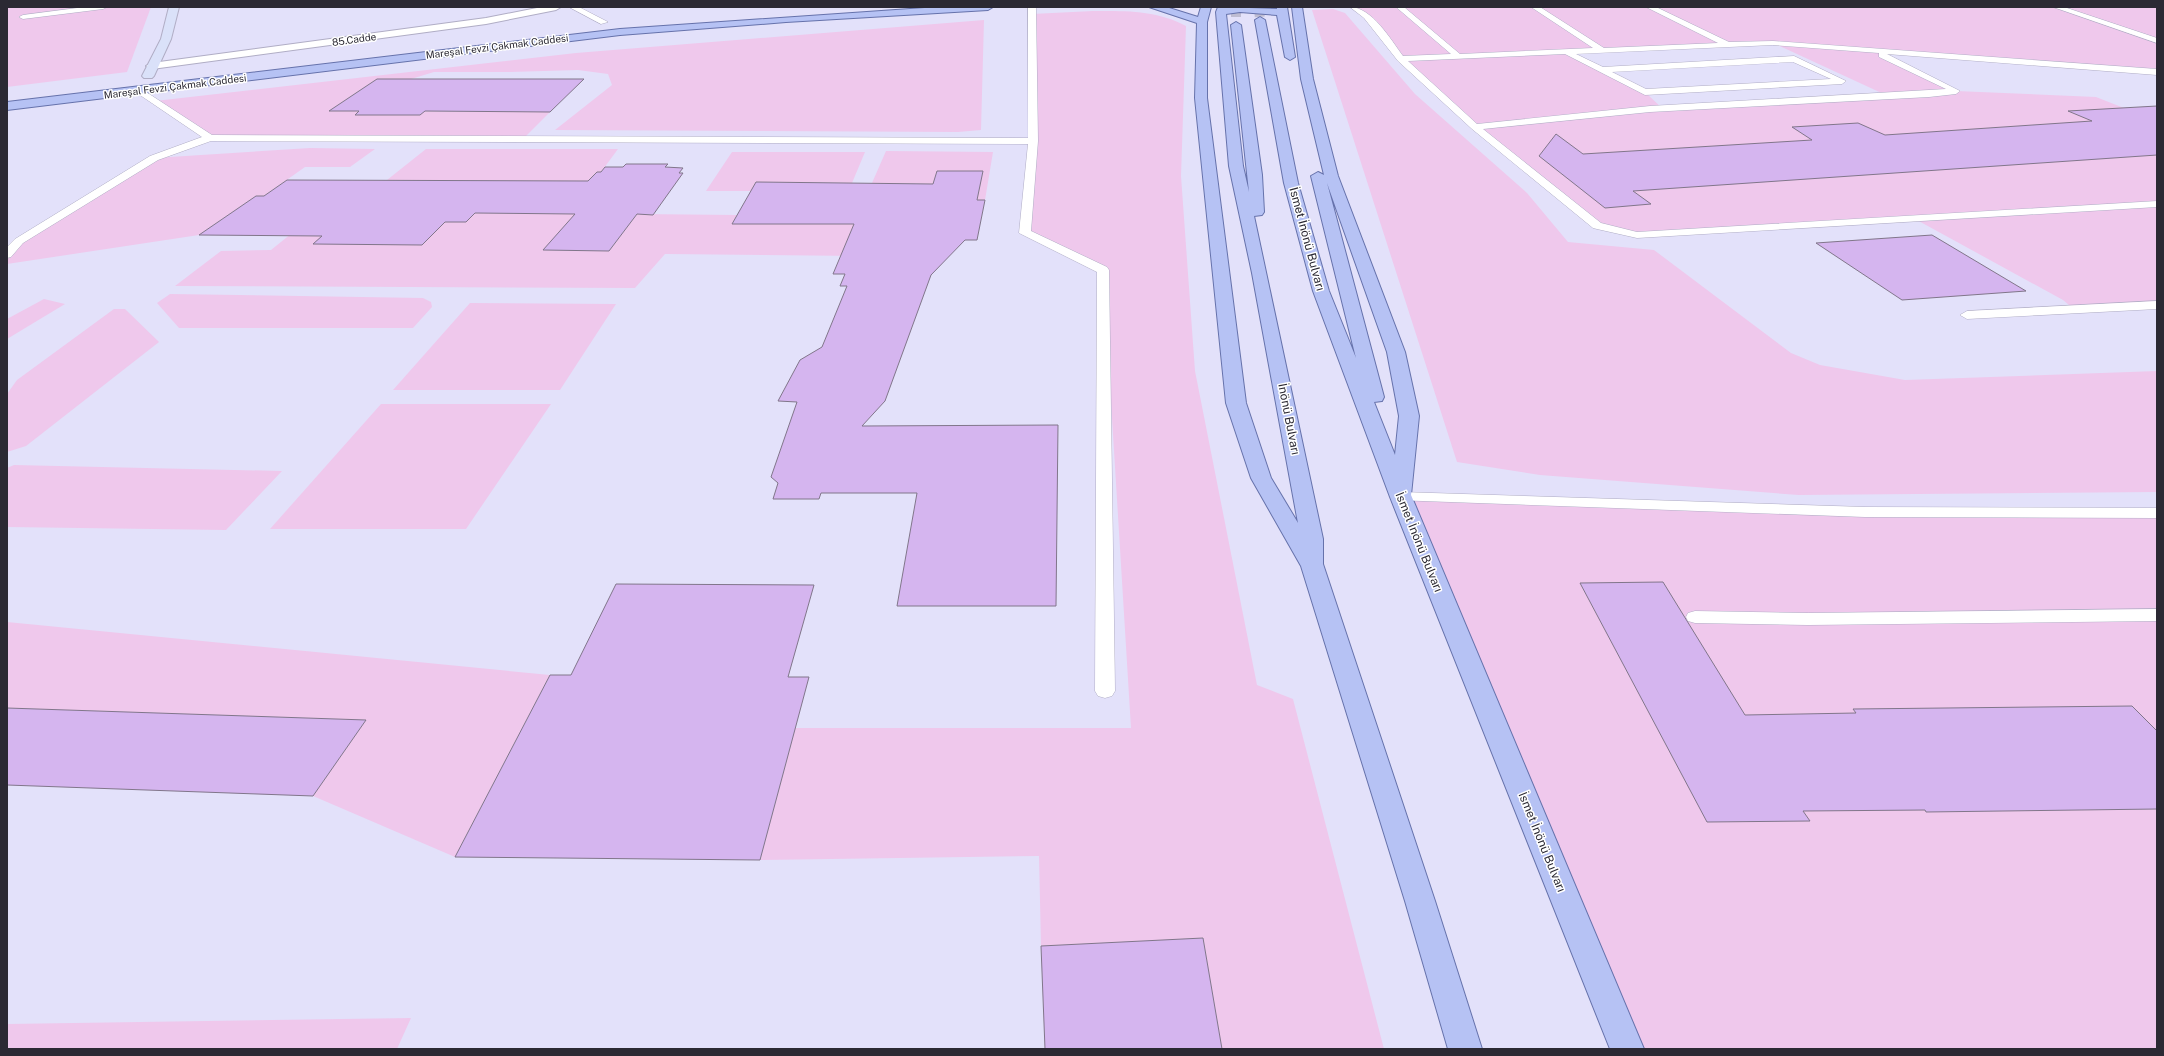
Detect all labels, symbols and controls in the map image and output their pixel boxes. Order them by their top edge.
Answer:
street label: 85.Cadde [331,30,377,48]
street label: Mareşal Fevzi Çakmak Caddesi [425,31,569,61]
street label: Mareşal Fevzi Çakmak Caddesi [103,71,247,101]
street label: İsmet İnönü Bulvarı [1286,186,1328,292]
street label: İnönü Bulvarı [1275,382,1303,456]
street label: İsmet İnönü Bulvarı [1393,490,1445,594]
street label: İsmet İnönü Bulvarı [1516,790,1568,894]

